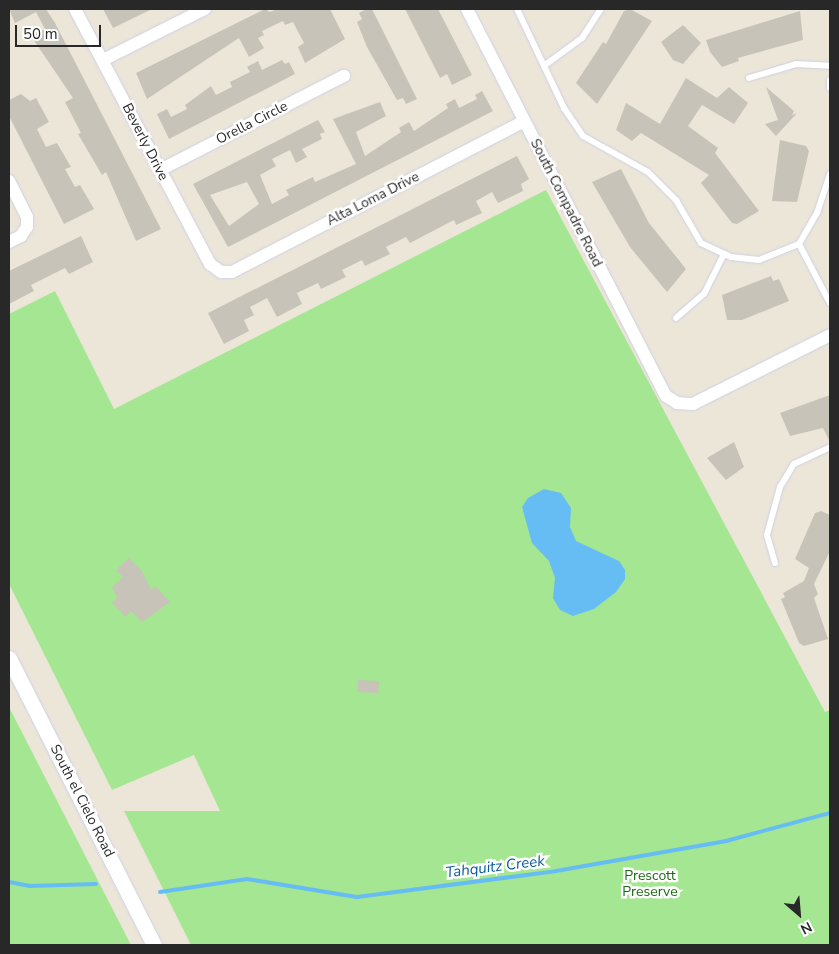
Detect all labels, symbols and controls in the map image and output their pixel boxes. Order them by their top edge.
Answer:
scale bar [18,15,104,47]
text: 50 m [23,24,58,44]
street label: Orella Circle [213,98,291,148]
street label: Beverly Drive [118,101,172,183]
street label: South Compadre Road [526,136,606,270]
street label: Alta Loma Drive [324,168,422,230]
street label: South el Cielo Road [46,742,118,860]
water label: Tahquitz Creek [444,852,546,882]
park label: Prescott Preserve [622,868,678,900]
north arrow [774,889,824,939]
text: N [797,917,815,939]

